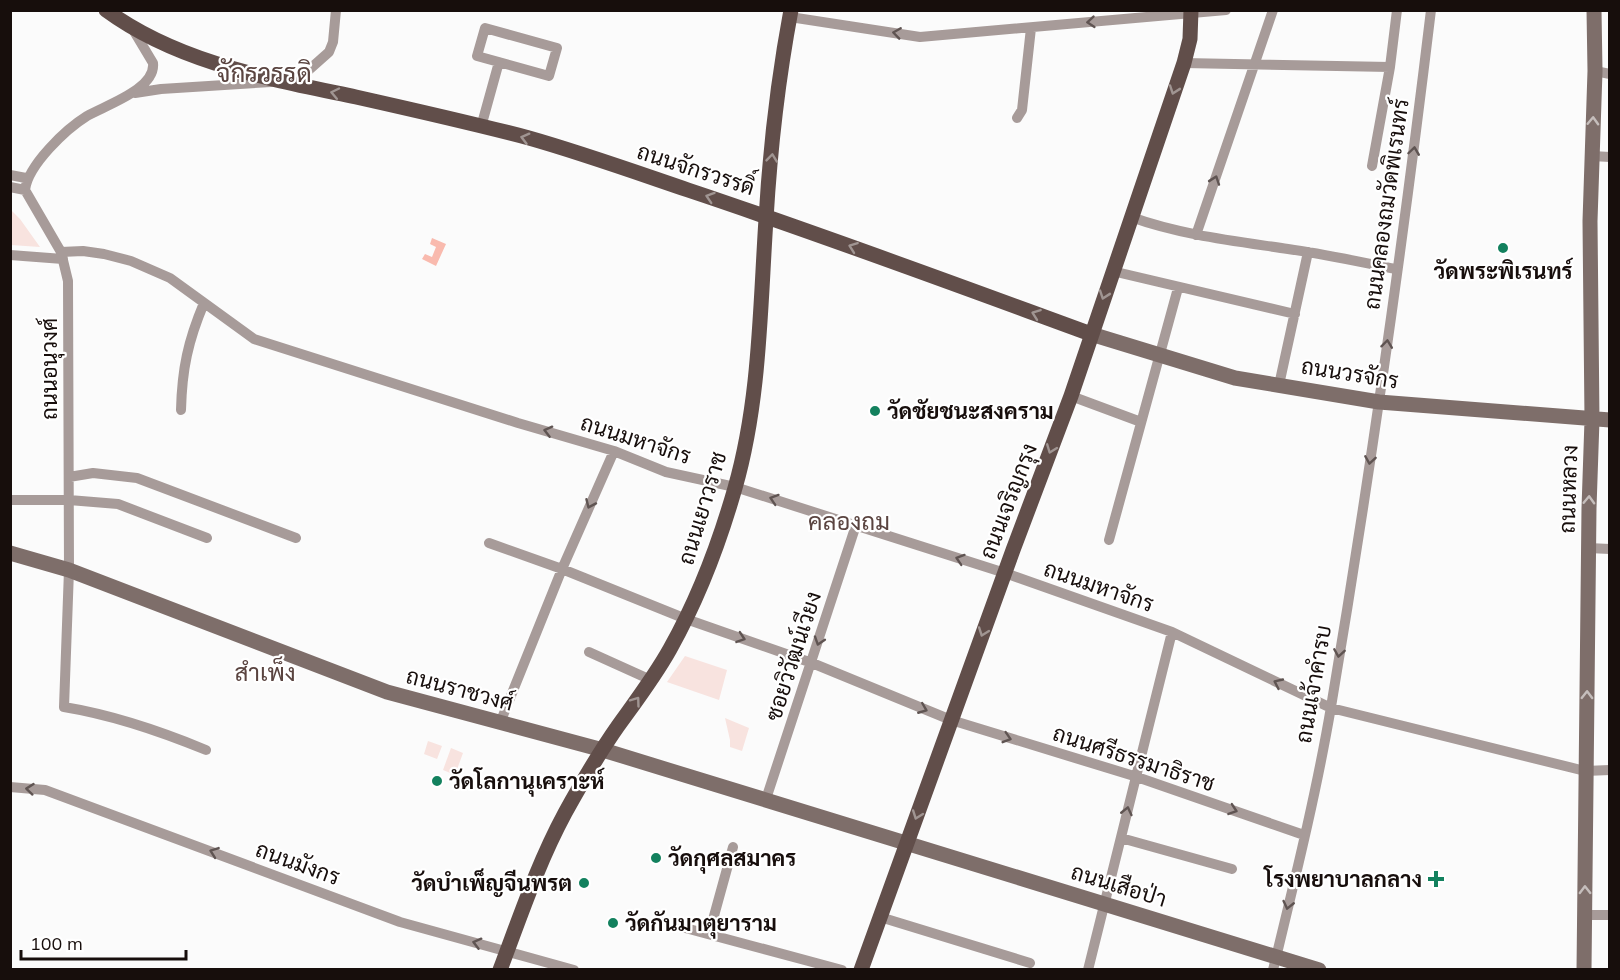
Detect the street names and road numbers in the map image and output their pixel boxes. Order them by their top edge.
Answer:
street label: ถนนคลองถมวัดพิเรนทร์ [1357,97,1415,311]
street label: ถนนจักรวรรดิ์ [634,132,760,201]
street label: ถนนอนุวงศ์ [35,318,65,420]
street label: ถนนวรจักร [1299,351,1401,395]
street label: ถนนมหาจักร [577,408,695,470]
street label: ถนนเจริญกรุง [973,439,1045,564]
street label: ถนนหลวง [1552,444,1584,534]
street label: ถนนเยาวราช [672,448,732,568]
street label: ถนนมหาจักร [1040,554,1158,618]
street label: ซอยวิวัฒน์เวียง [759,588,827,724]
street label: ถนนเจ้าคำรบ [1289,623,1337,745]
street label: ถนนราชวงศ์ [403,661,517,717]
street label: ถนนศรีธรรมาธิราช [1049,719,1219,797]
street label: ถนนมังกร [252,835,344,891]
street label: ถนนเสือป่า [1068,857,1170,913]

